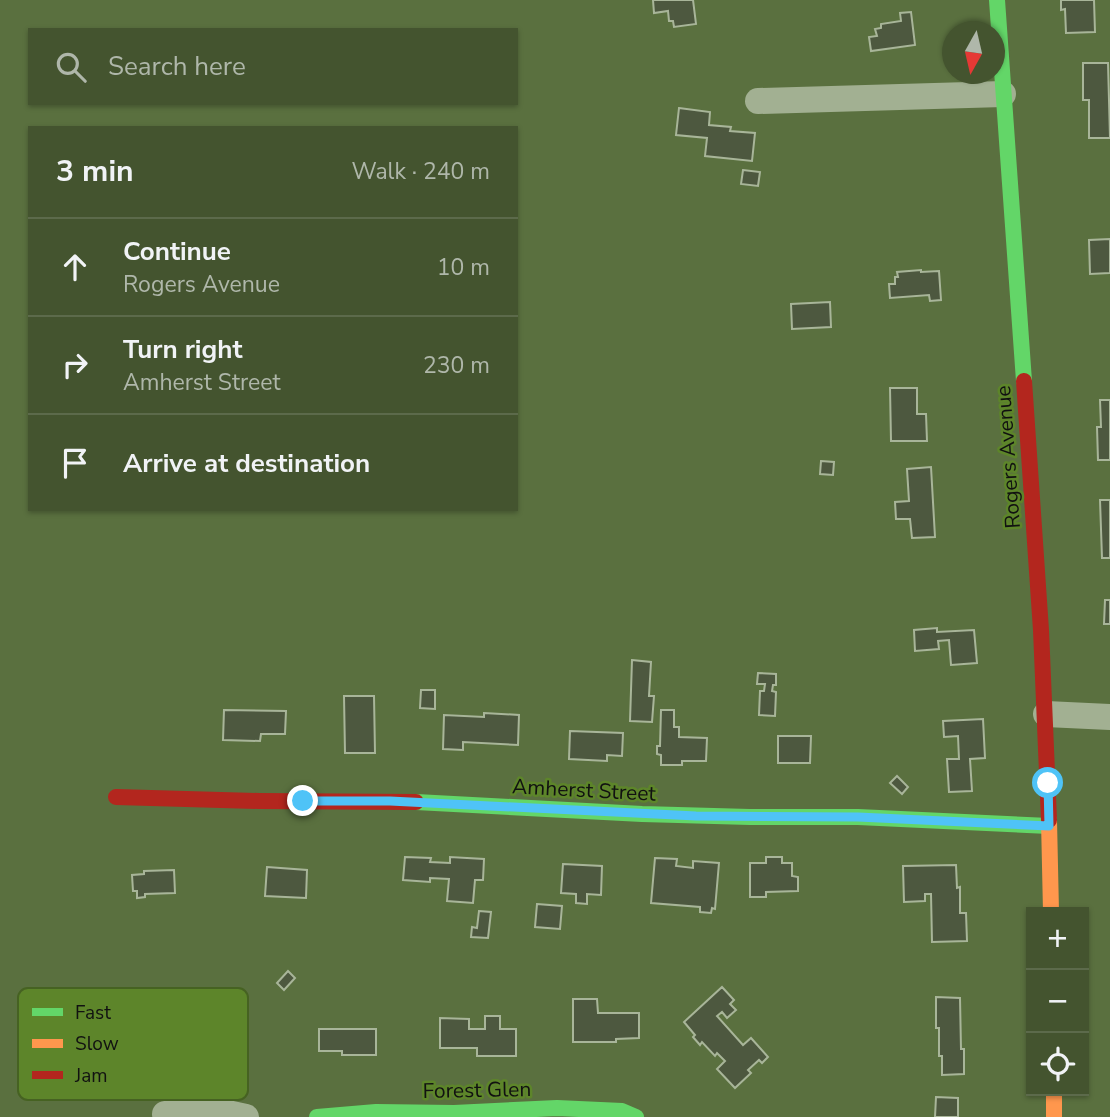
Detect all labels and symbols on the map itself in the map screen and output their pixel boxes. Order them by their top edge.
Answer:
north arrow [942,21,1005,84]
street label: Rogers Avenue [989,385,1027,529]
route start [1032,767,1063,798]
street label: Amherst Street [511,772,657,808]
route end [287,785,318,816]
legend [18,988,248,1100]
text: Fast [75,1000,111,1026]
text: Slow [75,1031,119,1057]
text: Jam [74,1063,108,1089]
street label: Forest Glen [422,1075,532,1105]

